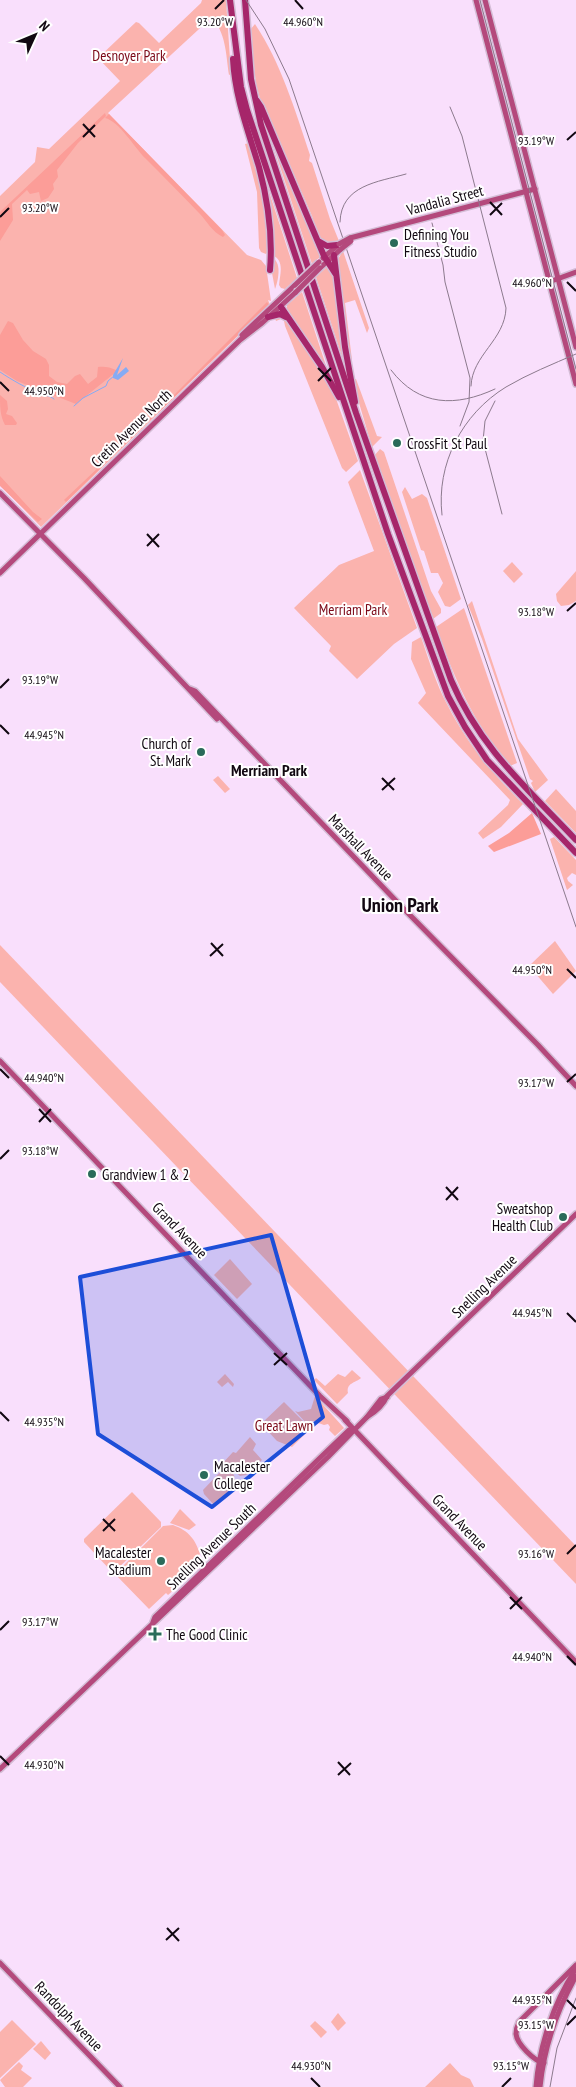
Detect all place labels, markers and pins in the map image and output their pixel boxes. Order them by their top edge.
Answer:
place label: Defining You Fitness Studio [404,225,477,261]
marker: Defining You Fitness Studio [388,237,400,249]
place label: CrossFit St Paul [407,434,488,453]
marker: CrossFit St Paul [391,437,403,449]
place label: Church of St. Mark [142,734,192,770]
marker: Church of St. Mark [195,746,207,758]
place label: Grandview 1 & 2 [102,1165,189,1184]
marker: Grandview 1 & 2 [86,1168,98,1180]
place label: Sweatshop Health Club [492,1199,553,1235]
marker: Sweatshop Health Club [557,1211,569,1223]
place label: Macalester College [214,1457,271,1493]
marker: Macalester College [198,1469,210,1481]
place label: Macalester Stadium [95,1543,152,1579]
marker: Macalester Stadium [155,1555,167,1567]
place label: The Good Clinic [166,1625,248,1644]
marker: The Good Clinic [148,1627,162,1641]

